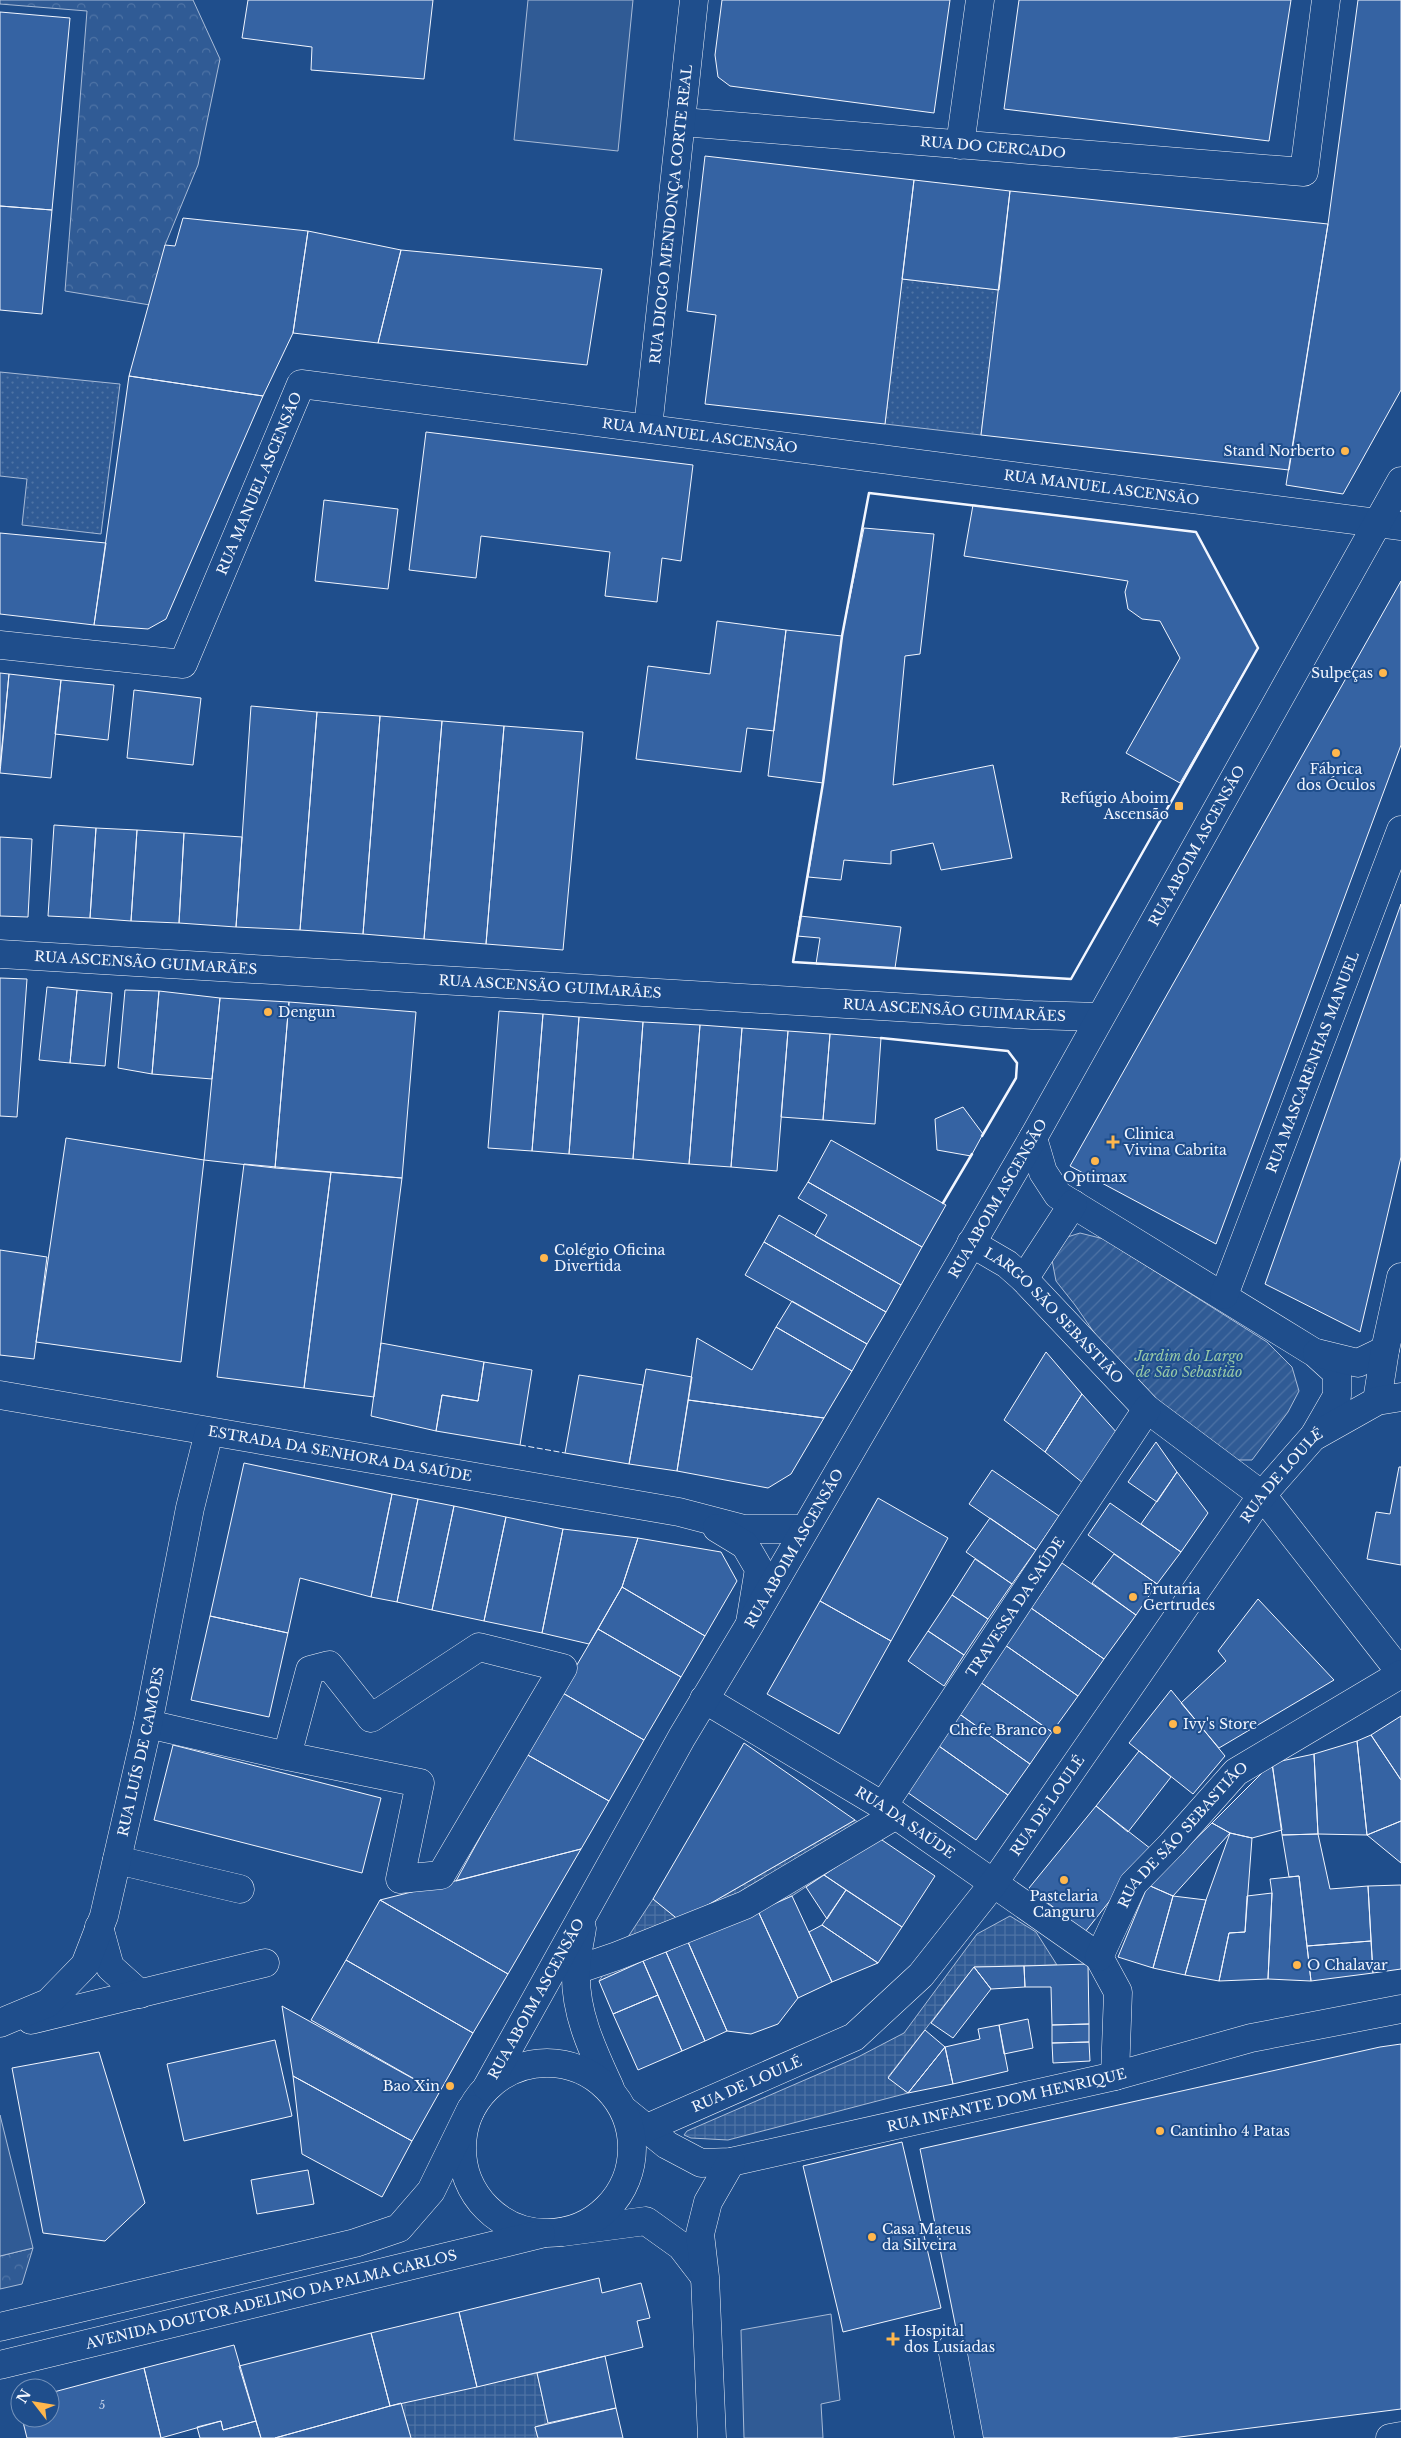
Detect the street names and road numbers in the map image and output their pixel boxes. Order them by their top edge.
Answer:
street label: RUA DIOGO MENDONÇA CORTE REAL [646,64,696,365]
street label: RUA DO CERCADO [919,132,1067,162]
street label: RUA MANUEL ASCENSÃO [213,389,306,578]
street label: RUA MANUEL ASCENSÃO [601,414,799,457]
street label: RUA MANUEL ASCENSÃO [1003,466,1200,509]
street label: RUA ABOIM ASCENSÃO [1145,762,1249,929]
street label: RUA ASCENSÃO GUIMARÃES [34,947,258,978]
street label: RUA MASCARENHAS MANUEL [1262,949,1363,1176]
street label: RUA ASCENSÃO GUIMARÃES [438,971,662,1002]
street label: RUA ASCENSÃO GUIMARÃES [842,995,1066,1025]
street label: RUA ABOIM ASCENSÃO [944,1115,1051,1281]
street label: LARGO SÃO SEBASTIÃO [981,1244,1127,1387]
street label: ESTRADA DA SENHORA DA SAÚDE [207,1422,473,1485]
street label: RUA DE LOULÉ [1237,1424,1326,1526]
street label: RUA ABOIM ASCENSÃO [741,1466,847,1631]
street label: TRAVESSA DA SAÚDE [962,1533,1069,1681]
street label: RUA LUÍS DE CAMÕES [114,1665,168,1838]
street label: RUA DE LOULÉ [1006,1752,1088,1859]
street label: RUA DE SÃO SEBASTIÃO [1114,1758,1251,1911]
street label: RUA DA SAÚDE [852,1783,958,1862]
street label: RUA ABOIM ASCENSÃO [484,1915,588,2082]
street label: RUA DE LOULÉ [689,2052,805,2116]
street label: RUA INFANTE DOM HENRIQUE [885,2064,1128,2136]
street label: AVENIDA DOUTOR ADELINO DA PALMA CARLOS [83,2246,459,2353]

